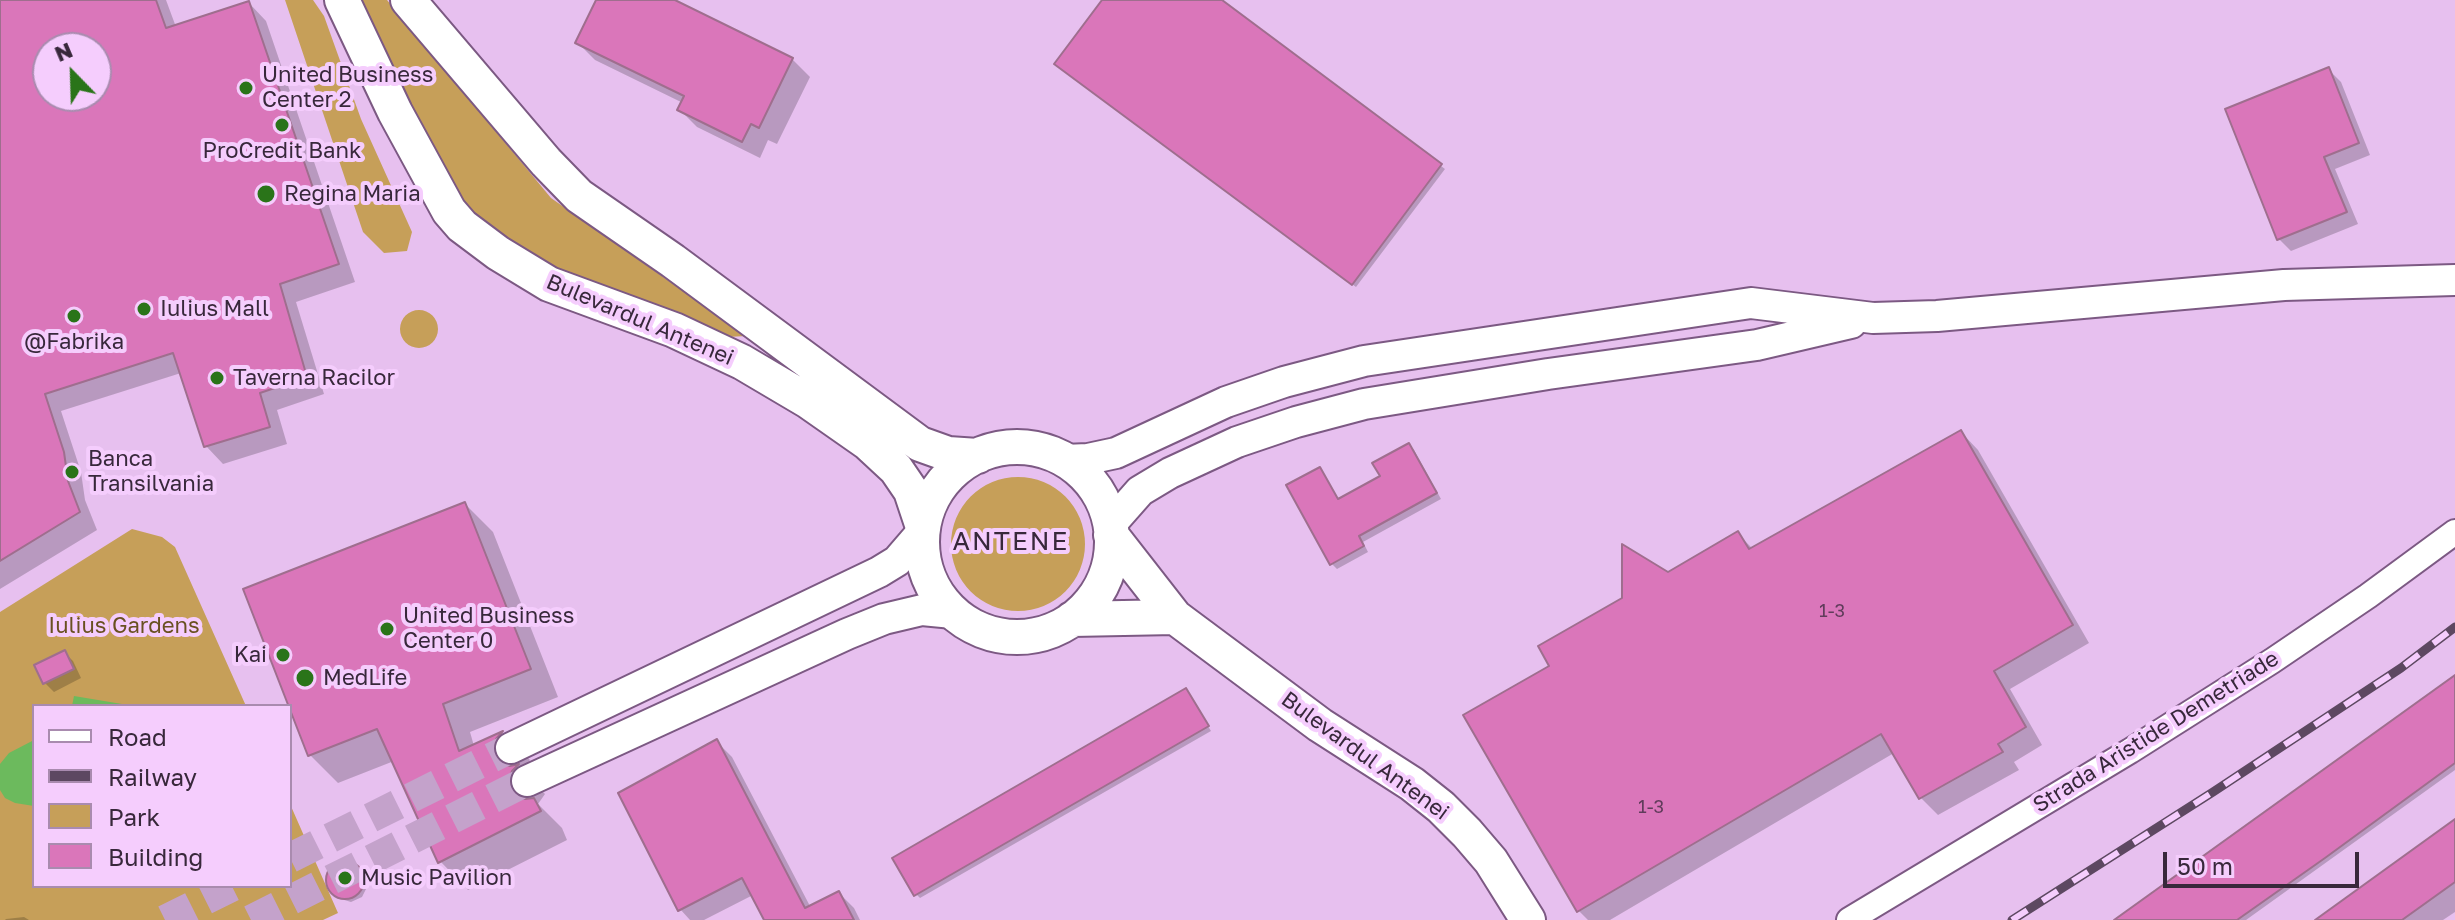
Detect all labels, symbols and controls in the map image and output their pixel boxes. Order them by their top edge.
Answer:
north arrow [32,32,112,112]
text: N [50,36,76,67]
place label: United Business Center 2 [262,62,433,114]
marker: United Business Center 2 [237,79,255,97]
marker: ProCredit Bank [273,116,291,134]
place label: ProCredit Bank [203,138,361,164]
place label: Regina Maria [284,181,421,207]
marker: Regina Maria [255,183,277,205]
street label: Bulevardul Antenei [542,269,738,371]
place label: Iulius Mall [160,296,269,322]
marker: Iulius Mall [135,300,153,318]
marker: @Fabrika [65,307,83,325]
place label: @Fabrika [24,329,124,355]
place label: Taverna Racilor [233,365,395,391]
marker: Taverna Racilor [208,369,226,387]
place label: Banca Transilvania [88,446,214,498]
marker: Banca Transilvania [63,463,81,481]
district label: ANTENE [953,526,1069,558]
house number: 1-3 [1819,600,1845,622]
place label: United Business Center 0 [403,603,574,654]
park label: Iulius Gardens [48,613,200,639]
marker: United Business Center 0 [378,620,396,638]
place label: Kai [234,642,267,668]
street label: Strada Aristide Demetriade [2028,645,2284,819]
marker: Kai [274,646,292,664]
place label: MedLife [323,665,407,691]
marker: MedLife [294,667,316,689]
street label: Bulevardul Antenei [1276,686,1454,826]
legend [32,704,292,888]
text: Road [108,722,167,751]
text: Railway [108,762,197,791]
house number: 1-3 [1638,796,1664,818]
text: Park [108,802,160,831]
scale bar [2167,836,2363,886]
text: Building [108,842,203,871]
text: 50 m [2177,851,2233,880]
place label: Music Pavilion [361,865,512,891]
marker: Music Pavilion [336,869,354,887]

